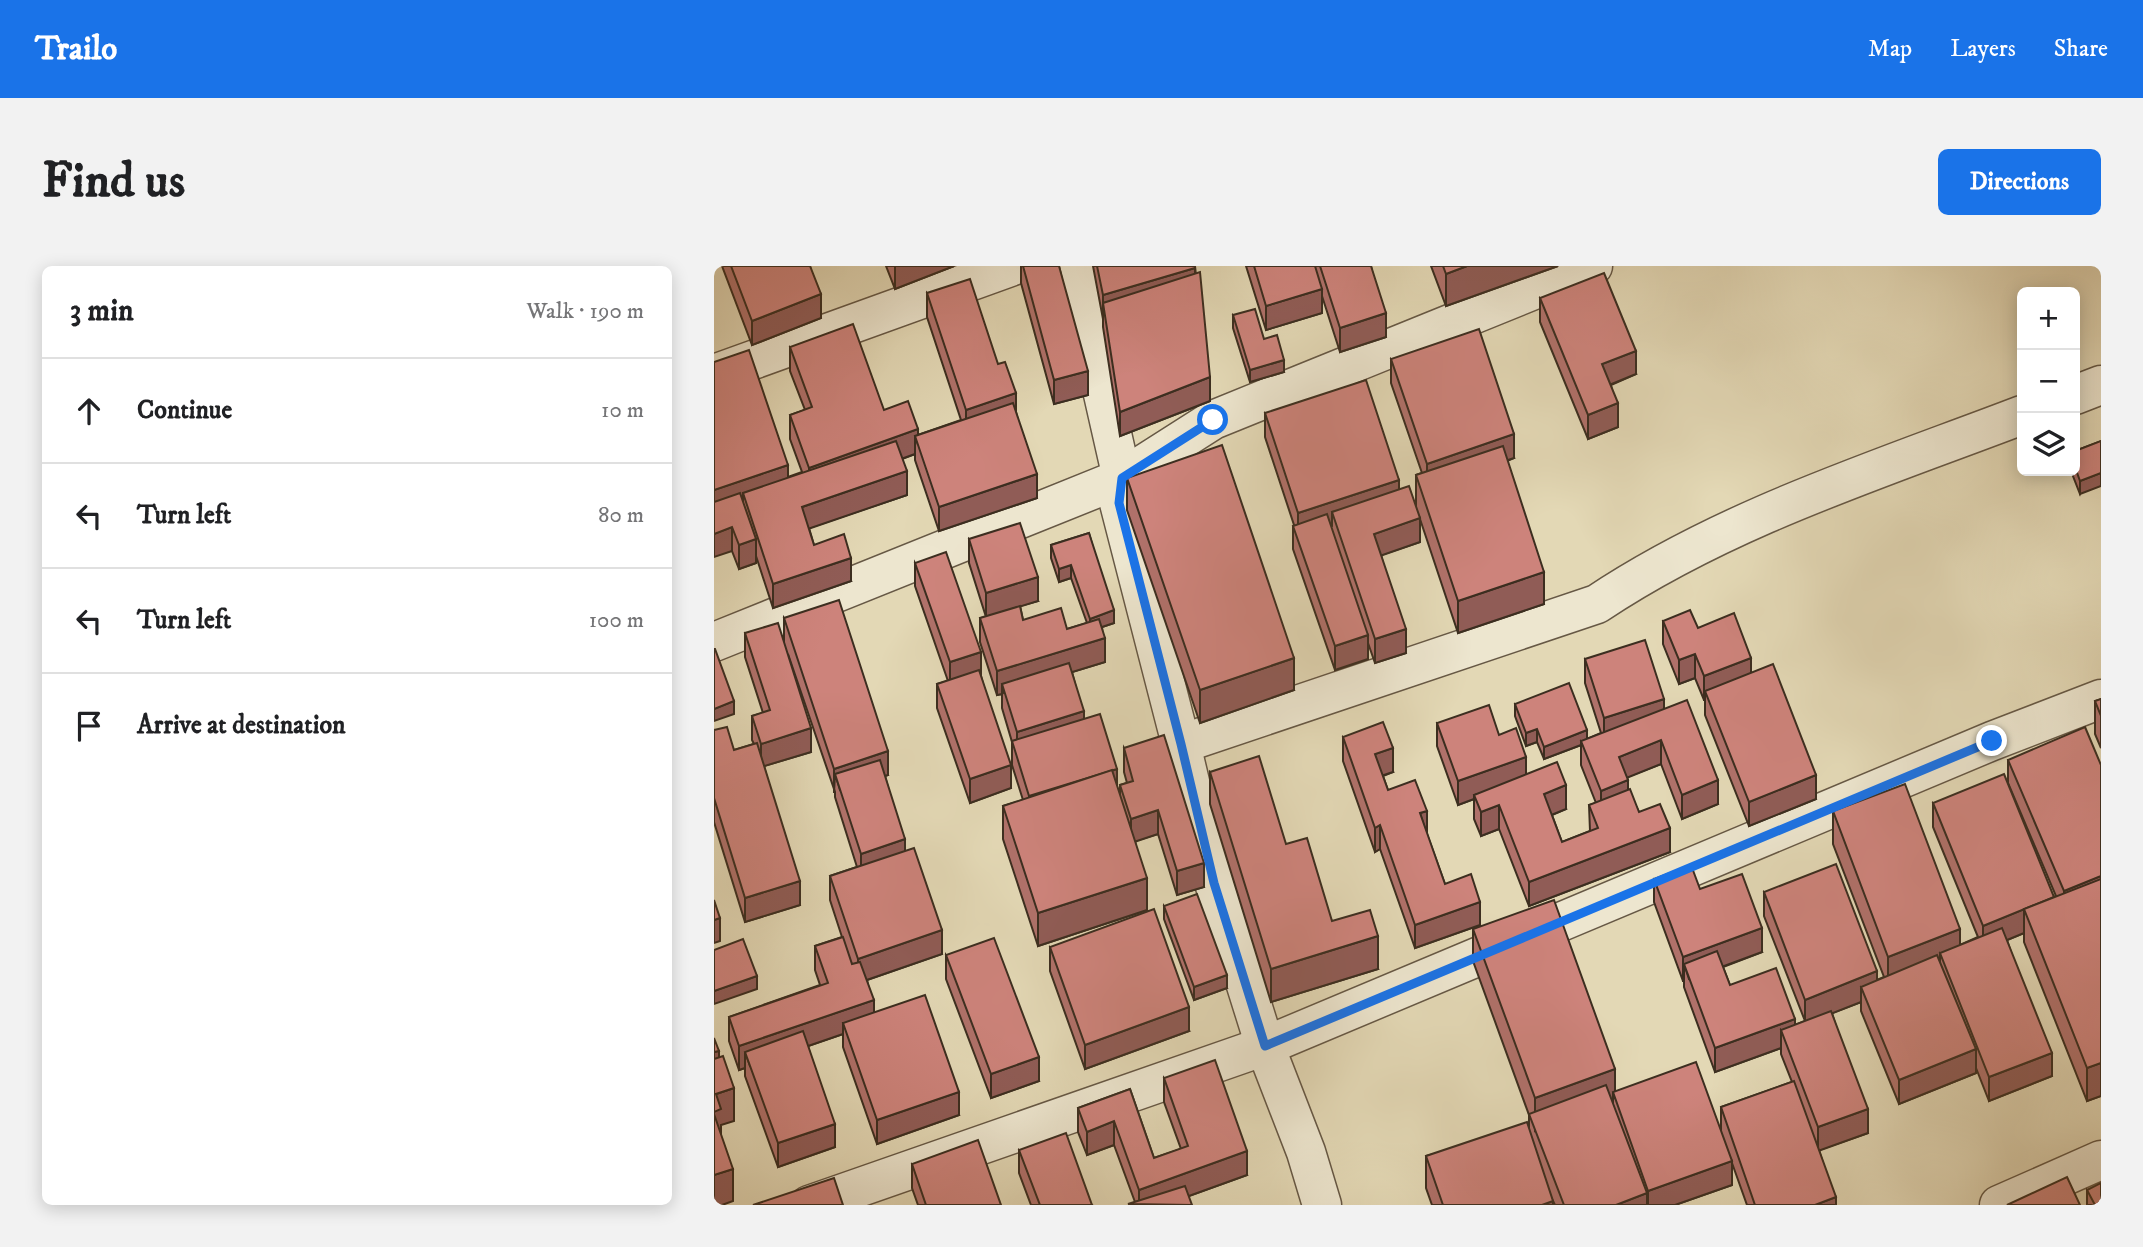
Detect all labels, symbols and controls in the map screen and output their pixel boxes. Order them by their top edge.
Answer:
text: Trailo [35,29,117,70]
text: Map [1868,34,1912,64]
text: Layers [1950,34,2016,64]
text: Share [2054,34,2108,64]
button: Directions [1938,149,2101,215]
text: Find us [42,151,185,213]
map controls [2017,287,2080,476]
button: + [2017,287,2080,350]
text: 3 min [70,293,134,330]
text: Walk · 190 m [526,297,644,326]
button: − [2017,350,2080,413]
icon: ahead [70,392,108,430]
text: Continue [137,394,232,427]
text: 10 m [601,396,644,425]
route start [1197,404,1228,435]
button: layers [2017,413,2080,476]
icon: left [70,497,108,535]
text: Turn left [137,499,231,532]
text: 80 m [598,501,644,530]
icon: left [70,602,108,640]
text: Turn left [137,604,231,637]
text: 100 m [589,606,644,635]
icon: arrive [70,707,108,745]
text: Arrive at destination [137,709,346,742]
route end [1976,725,2007,756]

